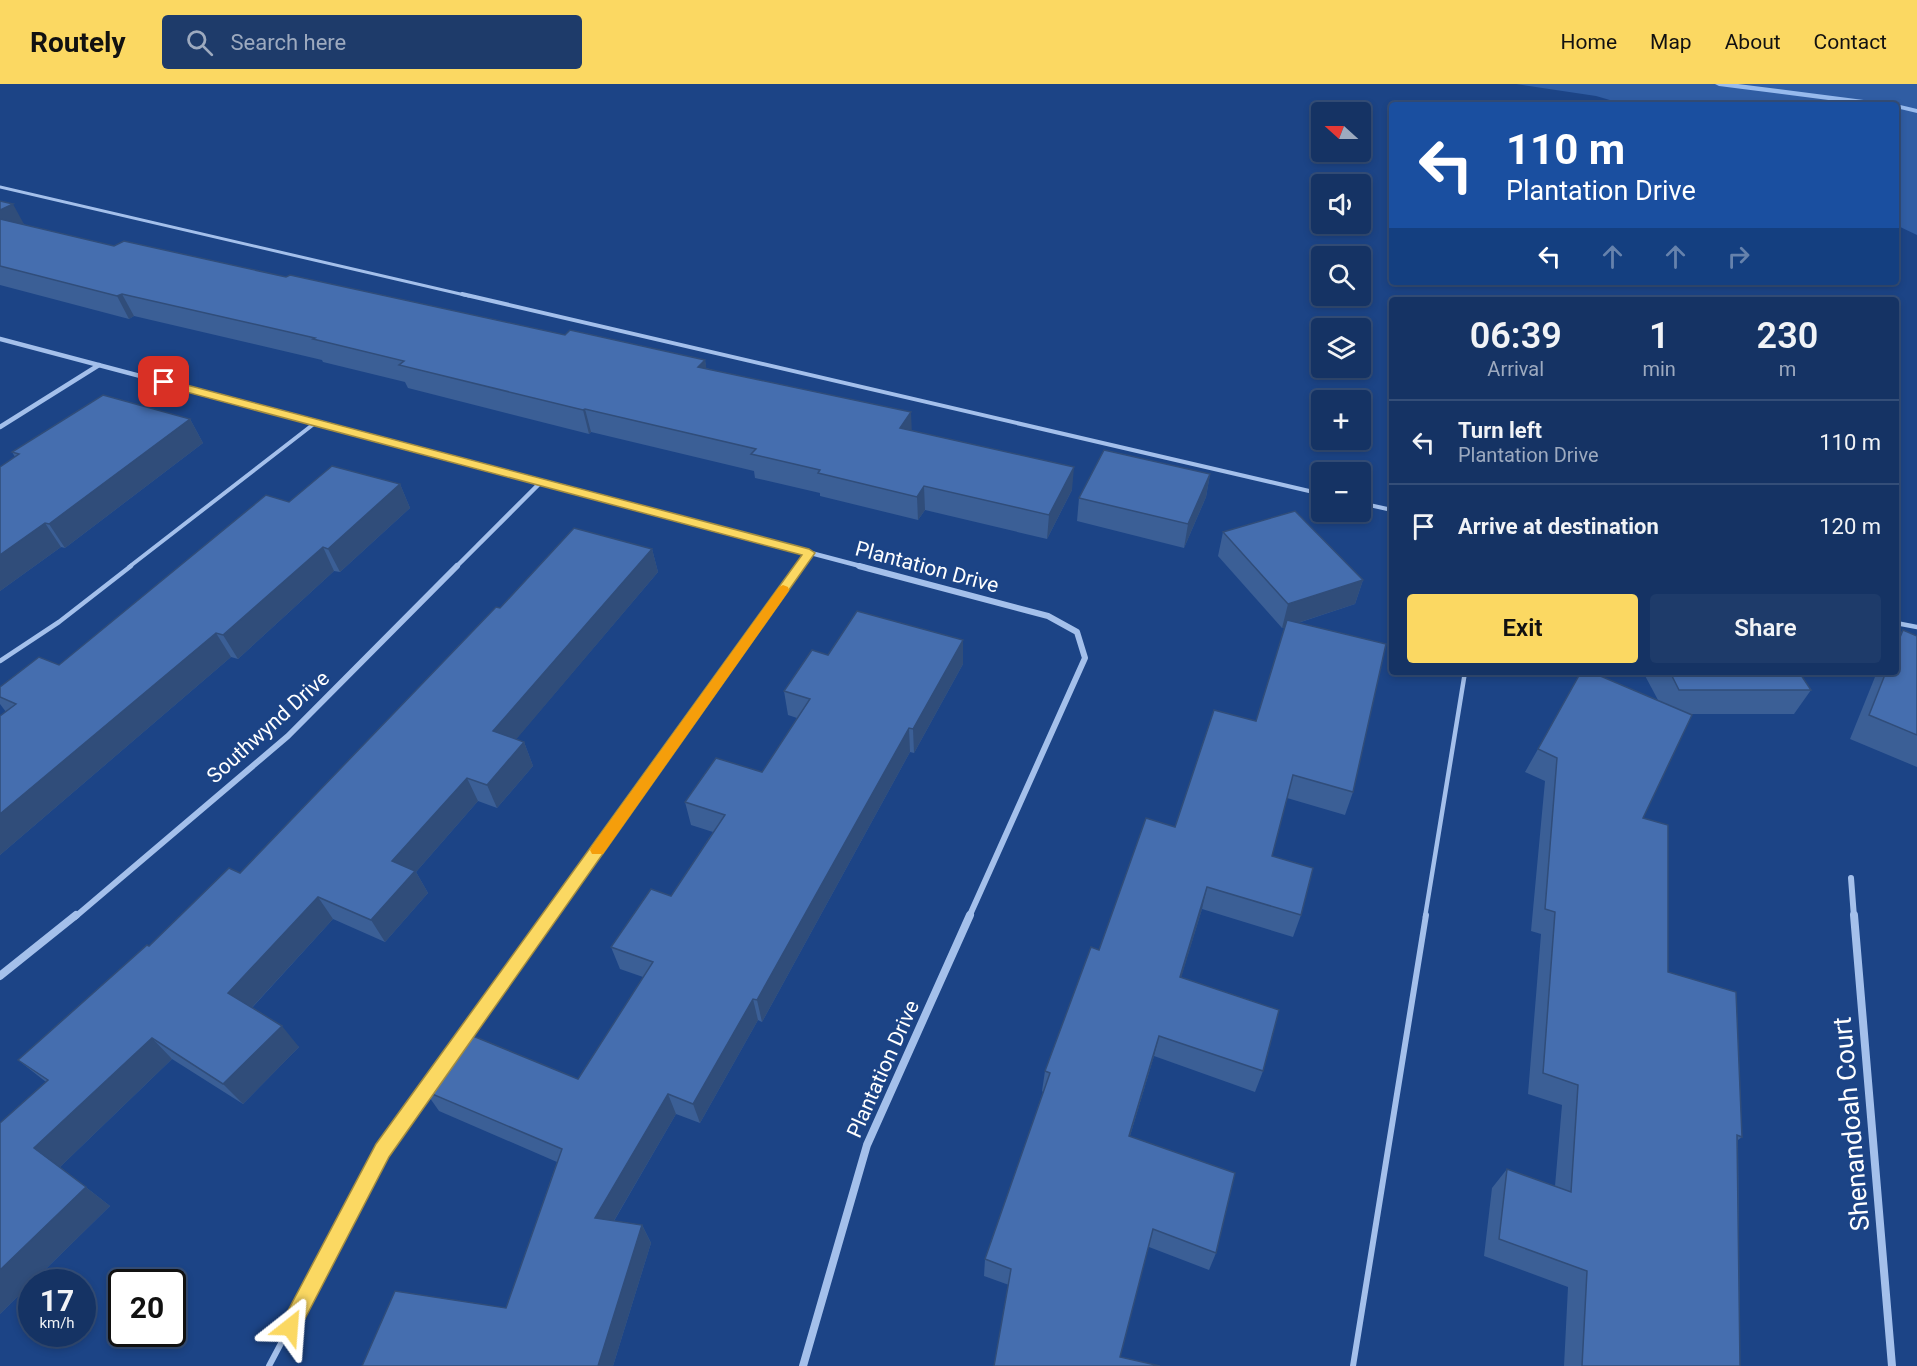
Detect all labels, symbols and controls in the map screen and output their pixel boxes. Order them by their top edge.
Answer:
search box [162,15,582,69]
text: Routely [30,26,126,59]
icon: search [183,26,216,59]
text: Search here [231,30,346,55]
text: Home [1561,30,1617,54]
text: Map [1650,30,1692,54]
text: About [1725,30,1781,54]
text: Contact [1814,30,1887,54]
north arrow [1311,102,1371,162]
map controls [1311,102,1371,522]
text: 110 m [1506,125,1625,174]
icon: left [1407,126,1485,204]
button: sound [1311,174,1371,234]
text: Plantation Drive [1506,175,1696,207]
icon: left [1533,240,1566,273]
icon: ahead [1596,240,1629,273]
icon: ahead [1659,240,1692,273]
icon: right [1722,240,1755,273]
button: search [1311,246,1371,306]
text: 06:39 [1470,315,1562,357]
text: 1 [1649,315,1669,357]
text: 230 [1757,315,1818,357]
button: layers [1311,318,1371,378]
pin [138,356,189,407]
text: Arrival [1487,357,1544,381]
text: min [1642,357,1676,381]
text: m [1779,357,1796,381]
icon: arrive [147,365,180,398]
button: + [1311,390,1371,450]
text: Turn left [1458,418,1542,443]
icon: left [1407,426,1440,459]
text: 110 m [1819,430,1881,455]
text: Plantation Drive [1458,443,1599,467]
button: − [1311,462,1371,522]
icon: arrive [1407,510,1440,543]
text: Arrive at destination [1458,514,1659,539]
text: 120 m [1819,514,1881,539]
street label: Plantation Drive [853,536,1001,598]
button: Exit [1407,594,1638,663]
button: Share [1650,594,1881,663]
street label: Southwynd Drive [202,666,334,788]
street label: Plantation Drive [842,997,924,1141]
street label: Shenandoah Court [1827,1016,1875,1232]
speed limit sign: 20 [108,1269,186,1347]
text: 17 [40,1283,74,1318]
position arrow [258,1295,322,1359]
text: km/h [39,1314,75,1332]

